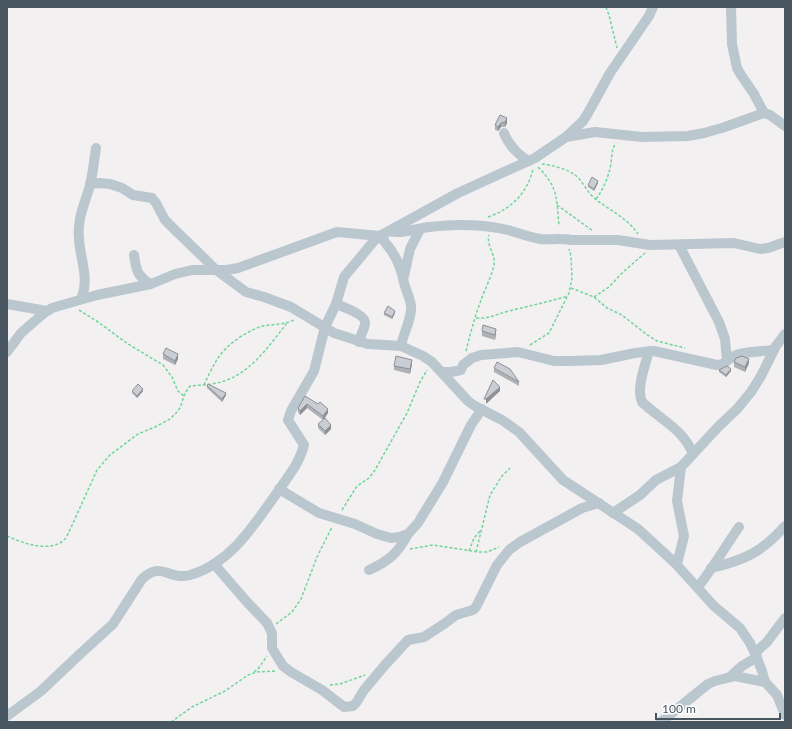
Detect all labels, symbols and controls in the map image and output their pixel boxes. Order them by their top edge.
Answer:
scale bar [656,695,780,721]
text: 100 m [662,701,696,716]

